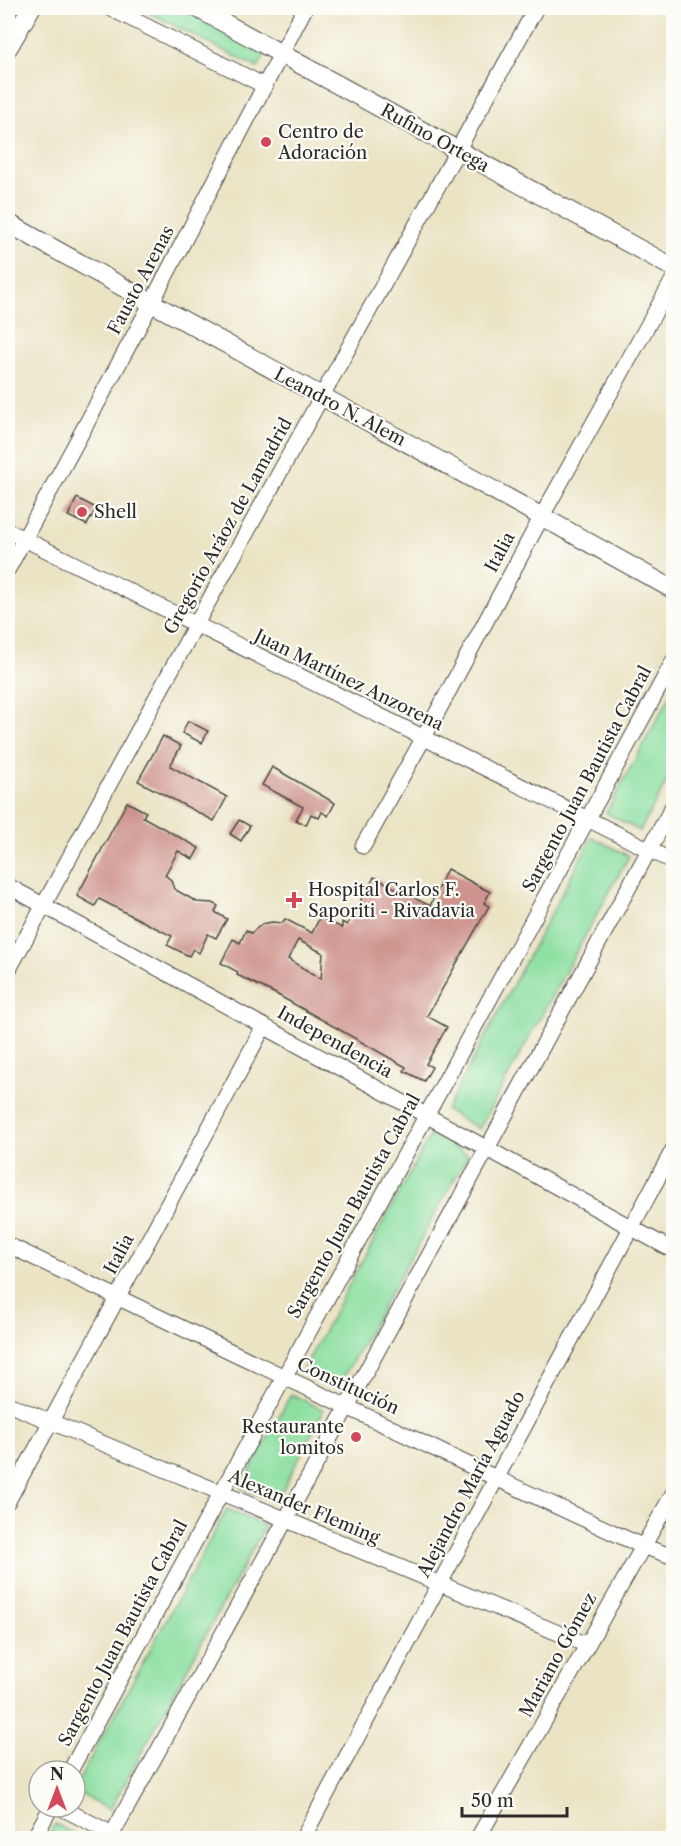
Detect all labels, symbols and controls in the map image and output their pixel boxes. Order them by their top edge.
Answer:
street label: Rufino Ortega [377,99,494,177]
place label: Centro de Adoración [277,121,367,164]
marker: Centro de Adoración [259,135,273,149]
street label: Fausto Arenas [103,222,179,338]
street label: Leandro N. Alem [271,363,410,451]
street label: Gregorio Aráoz de Lamadrid [159,414,297,638]
place label: Shell [94,501,137,523]
marker: Shell [75,505,89,519]
street label: Italia [480,528,520,576]
street label: Juan Martínez Anzorena [248,623,448,736]
street label: Sargento Juan Bautista Cabral [518,662,656,896]
place label: Hospital Carlos F. Saporiti - Rivadavia [308,879,475,922]
marker: Hospital Carlos F. Saporiti - Rivadavia [285,891,303,909]
street label: Independencia [274,1001,397,1083]
street label: Sargento Juan Bautista Cabral [283,1090,425,1322]
street label: Italia [99,1230,139,1278]
street label: Constitución [293,1353,403,1419]
street label: Alejandro María Aguado [412,1387,530,1582]
place label: Restaurante lomitos [241,1416,344,1459]
marker: Restaurante lomitos [349,1430,363,1444]
street label: Alexander Fleming [224,1465,384,1549]
street label: Sargento Juan Bautista Cabral [54,1516,192,1750]
street label: Mariano Gómez [515,1589,601,1721]
north arrow [27,1759,87,1819]
text: N [50,1764,64,1784]
scale bar [462,1780,567,1818]
text: 50 m [471,1790,514,1812]

